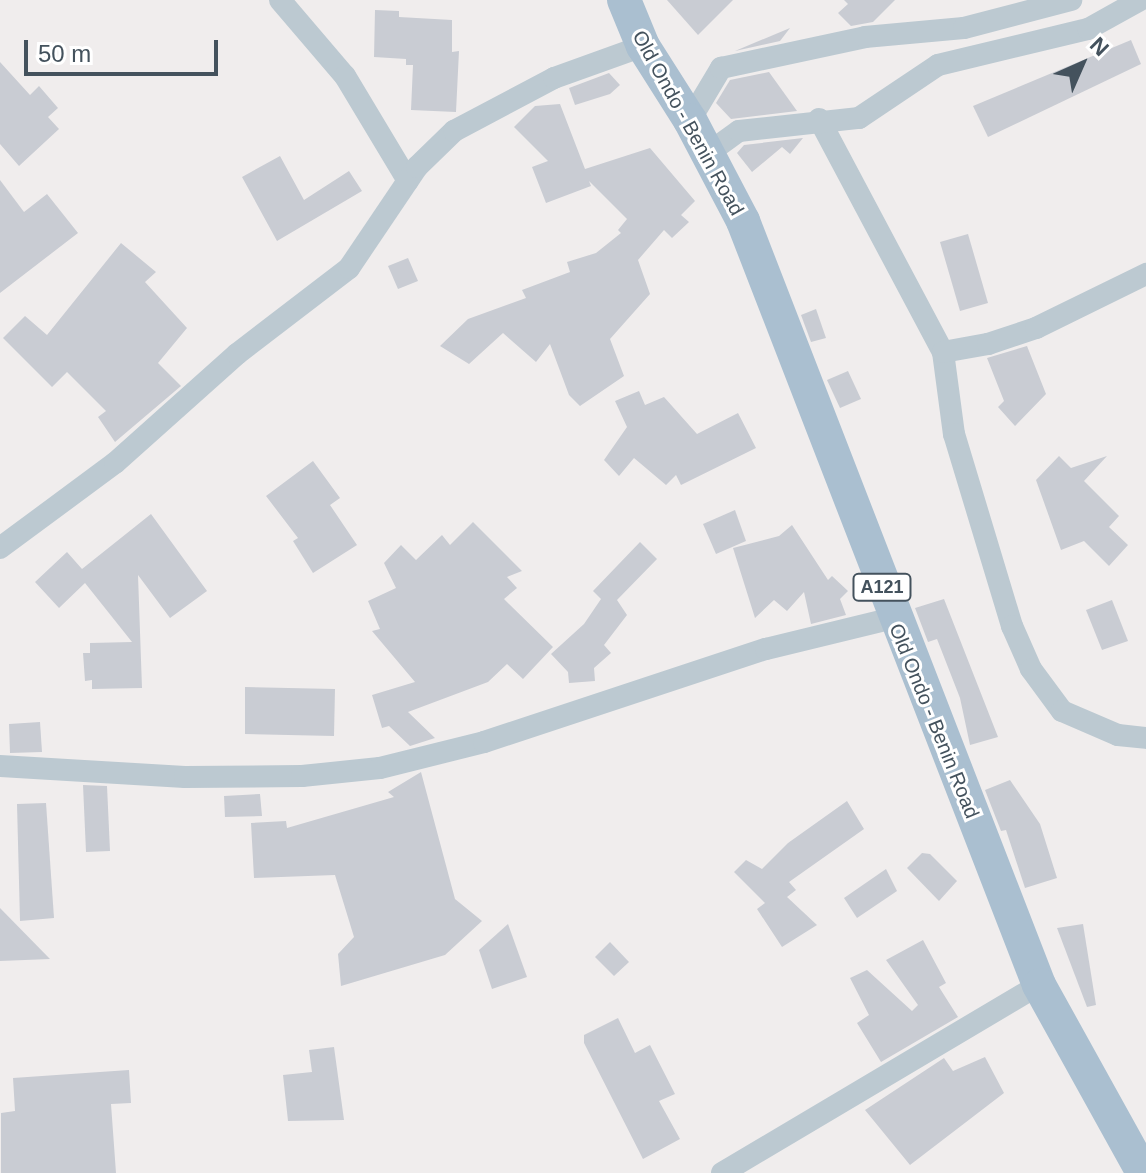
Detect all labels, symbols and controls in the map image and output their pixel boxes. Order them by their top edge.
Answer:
scale bar [28,24,222,74]
north arrow [1042,24,1122,104]
street label: Old Ondo - Benin Road [627,26,749,220]
text: N [1085,32,1114,61]
text: 50 m [38,40,91,67]
road number: A121 [852,573,912,601]
street label: Old Ondo - Benin Road [884,620,984,822]

